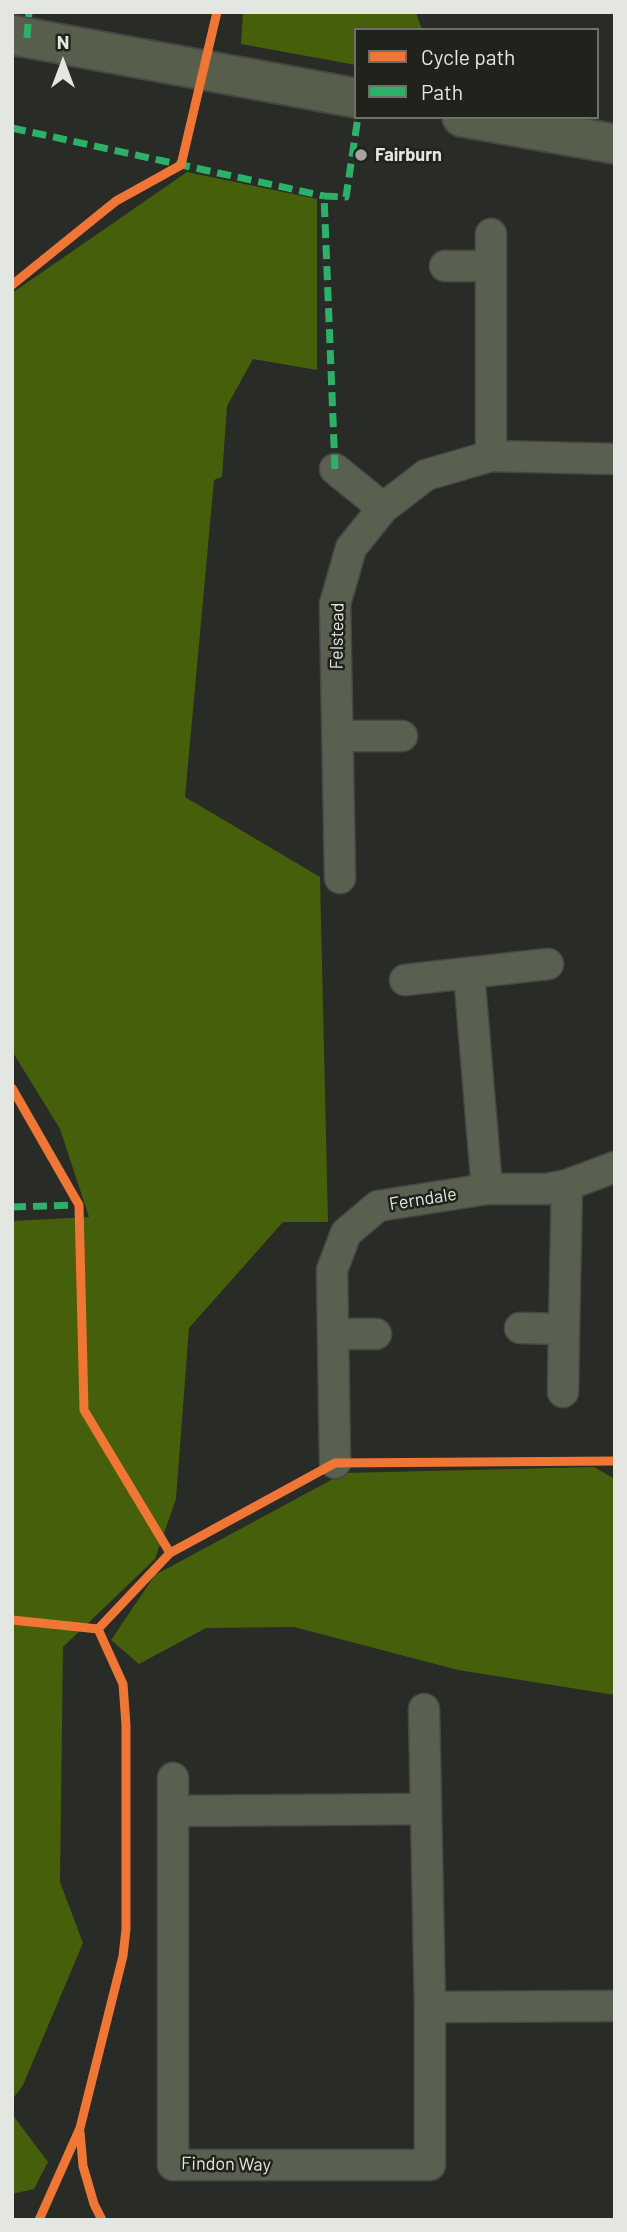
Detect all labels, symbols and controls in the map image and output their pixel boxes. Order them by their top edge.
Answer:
north arrow [28,28,98,98]
legend [354,28,599,119]
text: N [57,30,69,53]
text: Cycle path [421,44,515,69]
text: Path [421,79,463,104]
place label: Fairburn [375,144,442,166]
marker: Fairburn [353,147,369,163]
street label: Felstead [326,602,348,670]
street label: Ferndale [388,1183,458,1215]
street label: Findon Way [181,2152,271,2176]

